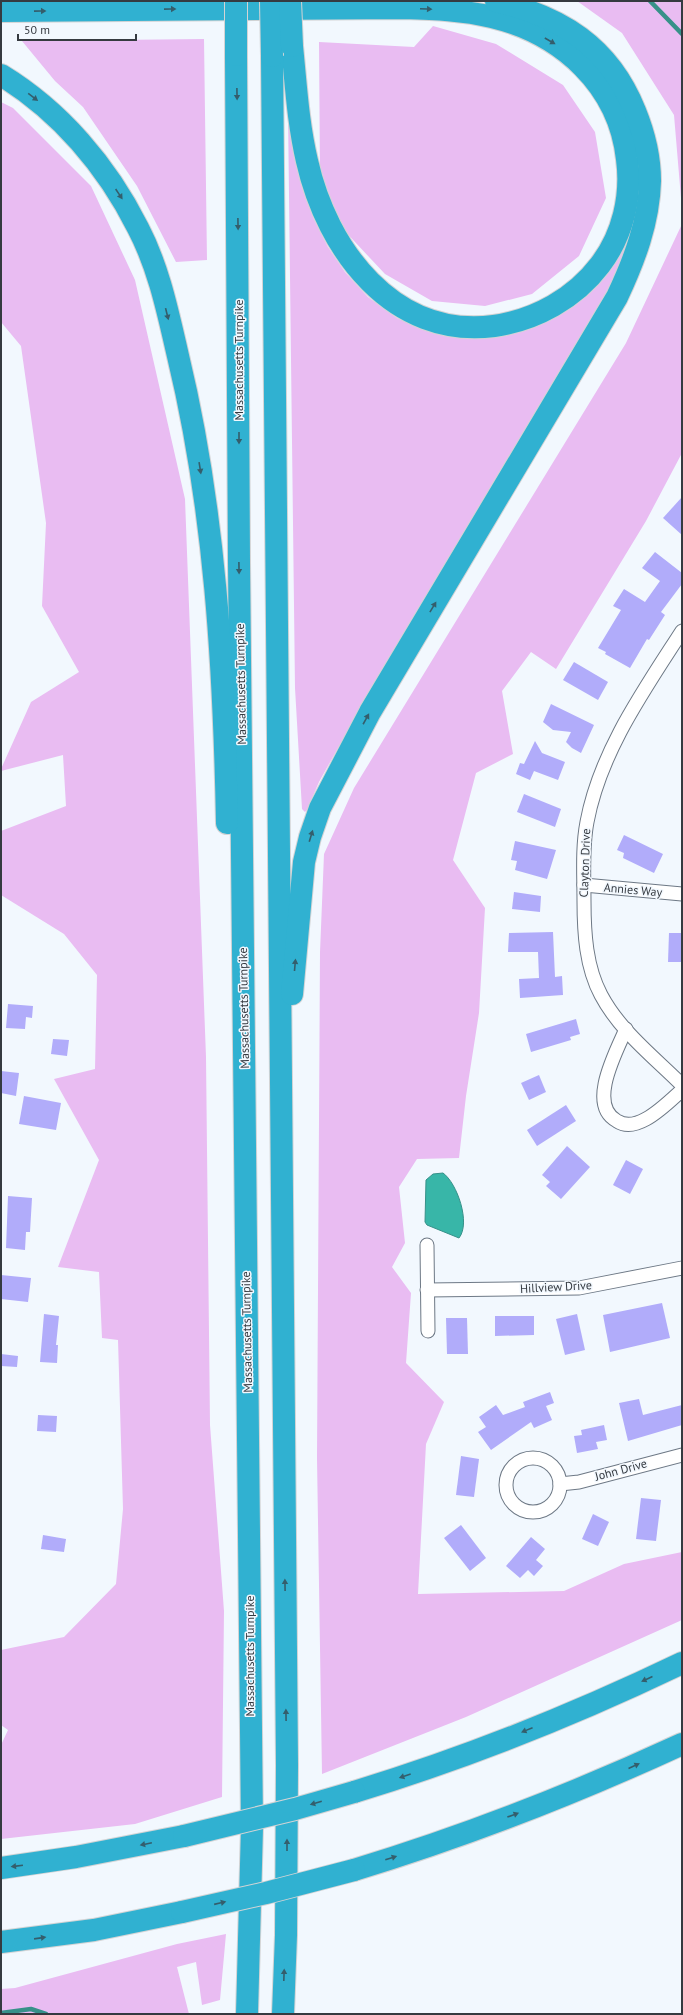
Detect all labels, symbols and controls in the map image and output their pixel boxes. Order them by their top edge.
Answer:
one-way arrow [164,6,177,12]
one-way arrow [420,6,433,12]
one-way arrow [34,8,47,14]
scale bar [18,16,136,42]
text: 50 m [24,22,50,37]
one-way arrow [545,37,555,45]
one-way arrow [234,88,240,101]
one-way arrow [27,93,38,102]
one-way arrow [115,188,123,199]
one-way arrow [235,218,241,231]
street label: Massachusetts Turnpike [231,299,246,421]
one-way arrow [165,307,171,320]
one-way arrow [236,432,242,445]
one-way arrow [198,462,204,474]
one-way arrow [236,562,242,575]
one-way arrow [430,601,437,613]
street label: Massachusetts Turnpike [232,623,249,745]
one-way arrow [363,713,369,724]
street label: Clayton Drive [576,828,593,898]
one-way arrow [308,830,314,842]
street label: Annies Way [603,879,663,900]
street label: Massachusetts Turnpike [235,947,252,1069]
one-way arrow [291,959,298,971]
street label: Massachusetts Turnpike [238,1271,255,1393]
street label: Hillview Drive [520,1277,592,1296]
street label: John Drive [592,1455,648,1484]
one-way arrow [282,1578,288,1591]
street label: Massachusetts Turnpike [242,1595,257,1717]
one-way arrow [640,1677,652,1683]
one-way arrow [283,1709,290,1721]
one-way arrow [520,1728,532,1734]
one-way arrow [628,1763,639,1769]
one-way arrow [399,1774,411,1780]
one-way arrow [310,1800,322,1806]
one-way arrow [508,1811,520,1817]
one-way arrow [284,1838,290,1851]
one-way arrow [140,1842,152,1848]
one-way arrow [385,1855,397,1861]
one-way arrow [11,1862,24,1869]
one-way arrow [214,1900,226,1906]
one-way arrow [34,1935,46,1941]
one-way arrow [281,1969,288,1981]

